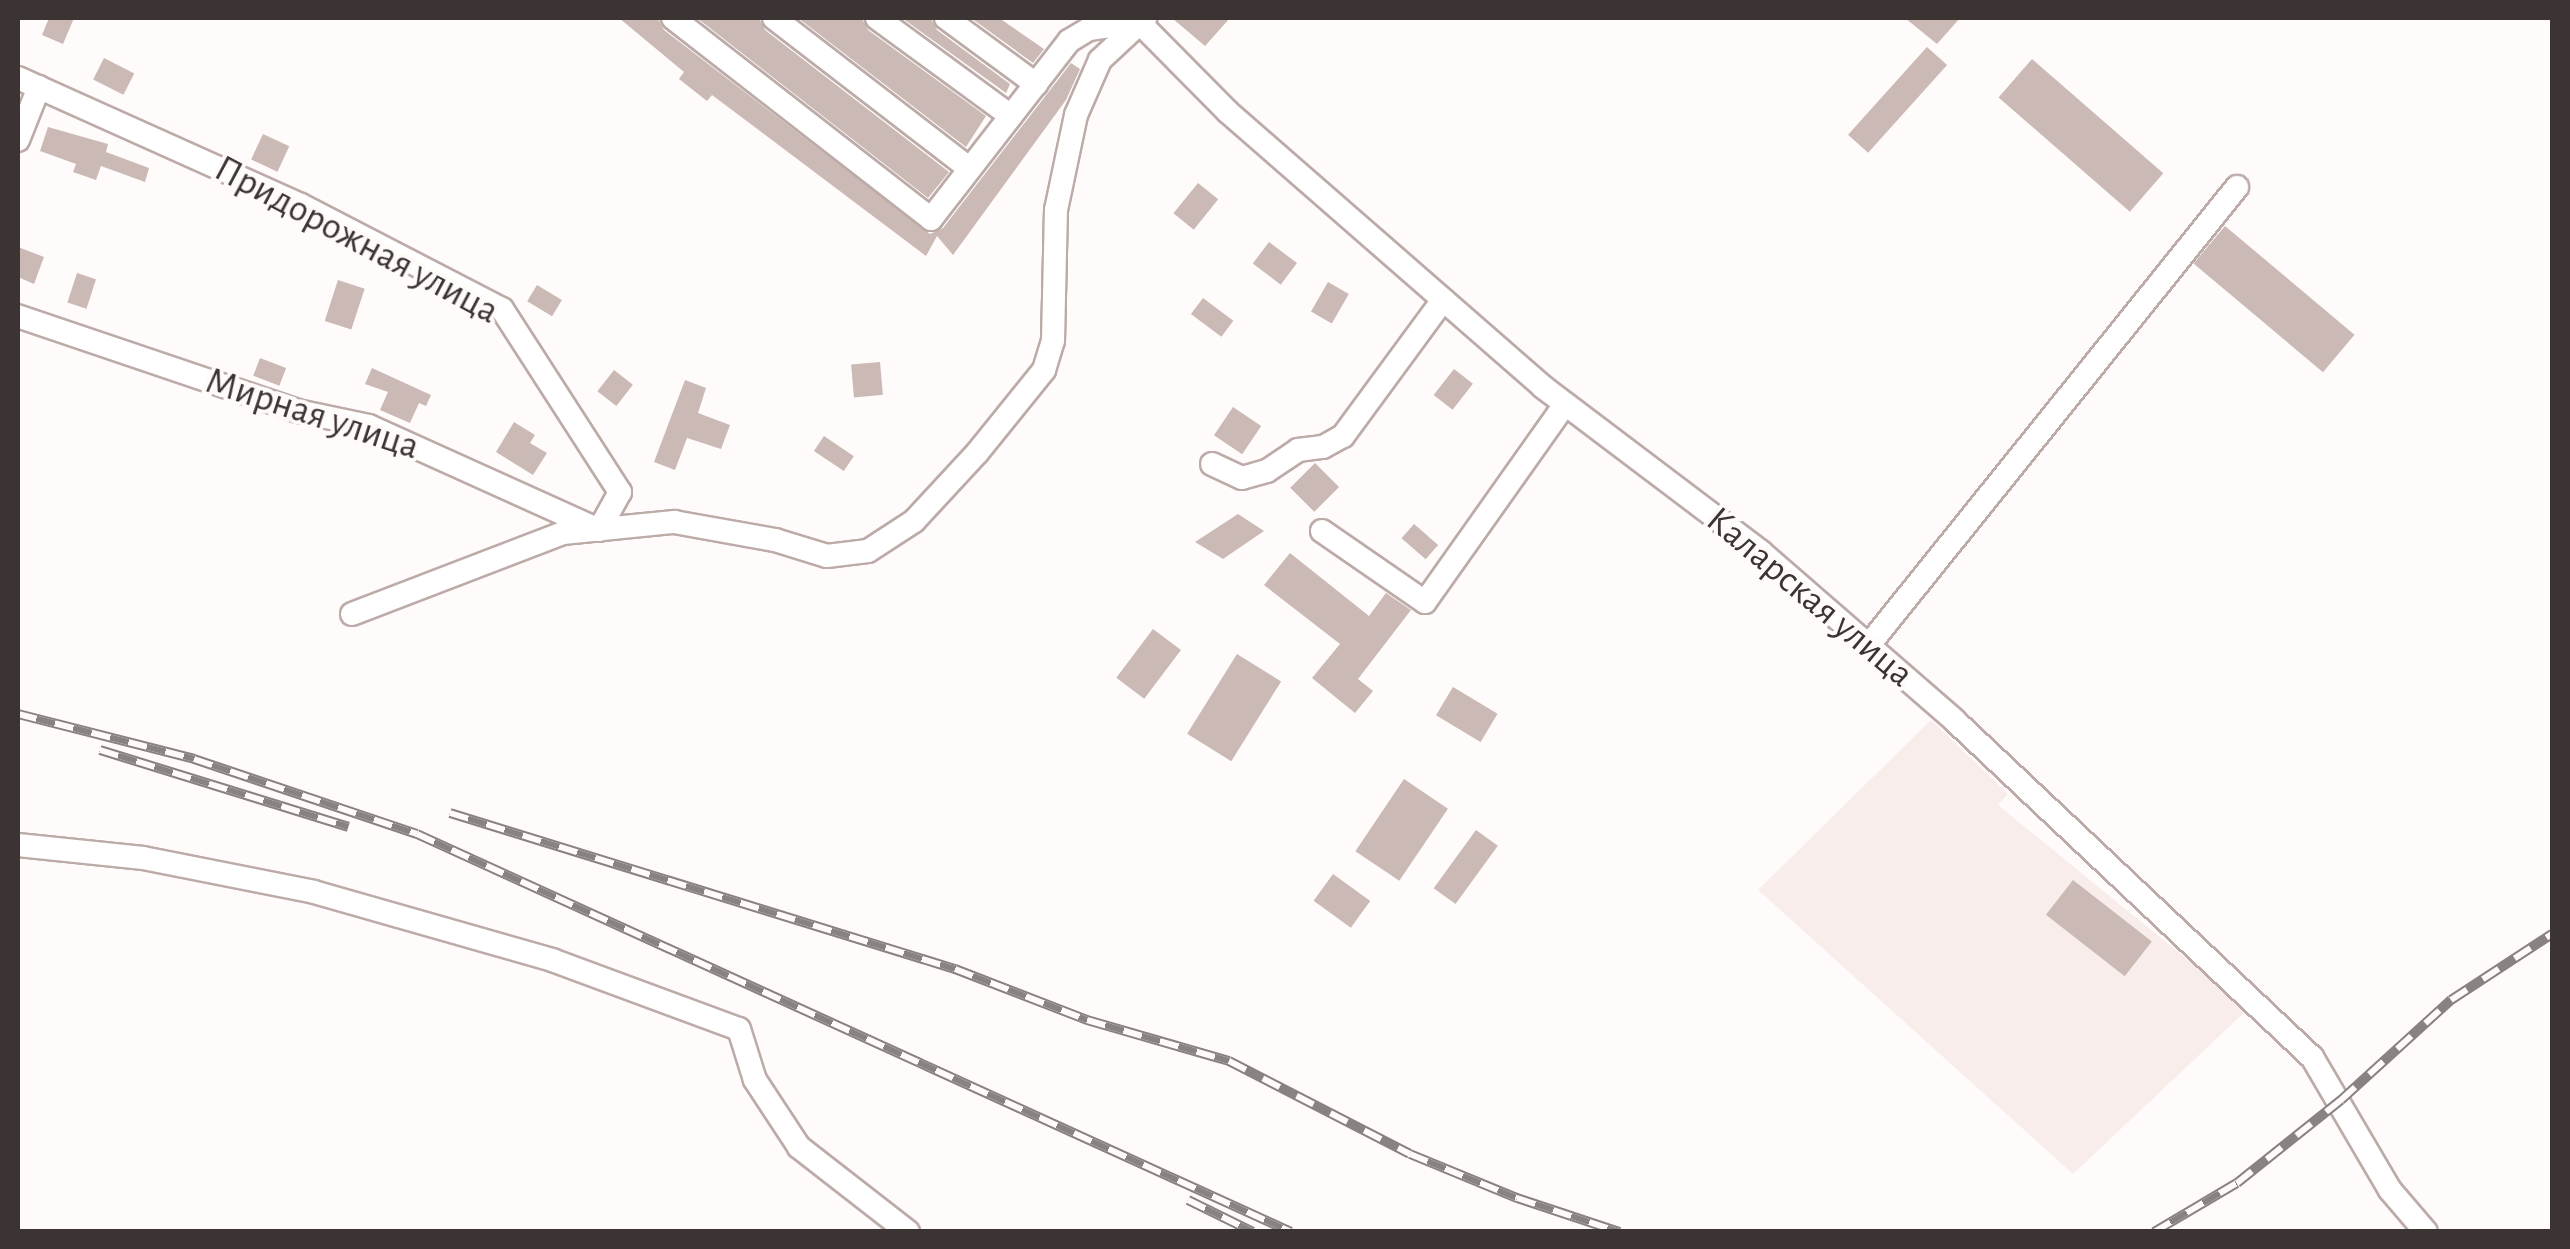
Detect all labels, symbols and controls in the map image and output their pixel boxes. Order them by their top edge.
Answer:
street label: Придорожная улица [206,147,506,335]
street label: Мирная улица [200,359,424,471]
street label: Каларская улица [1696,498,1922,698]

